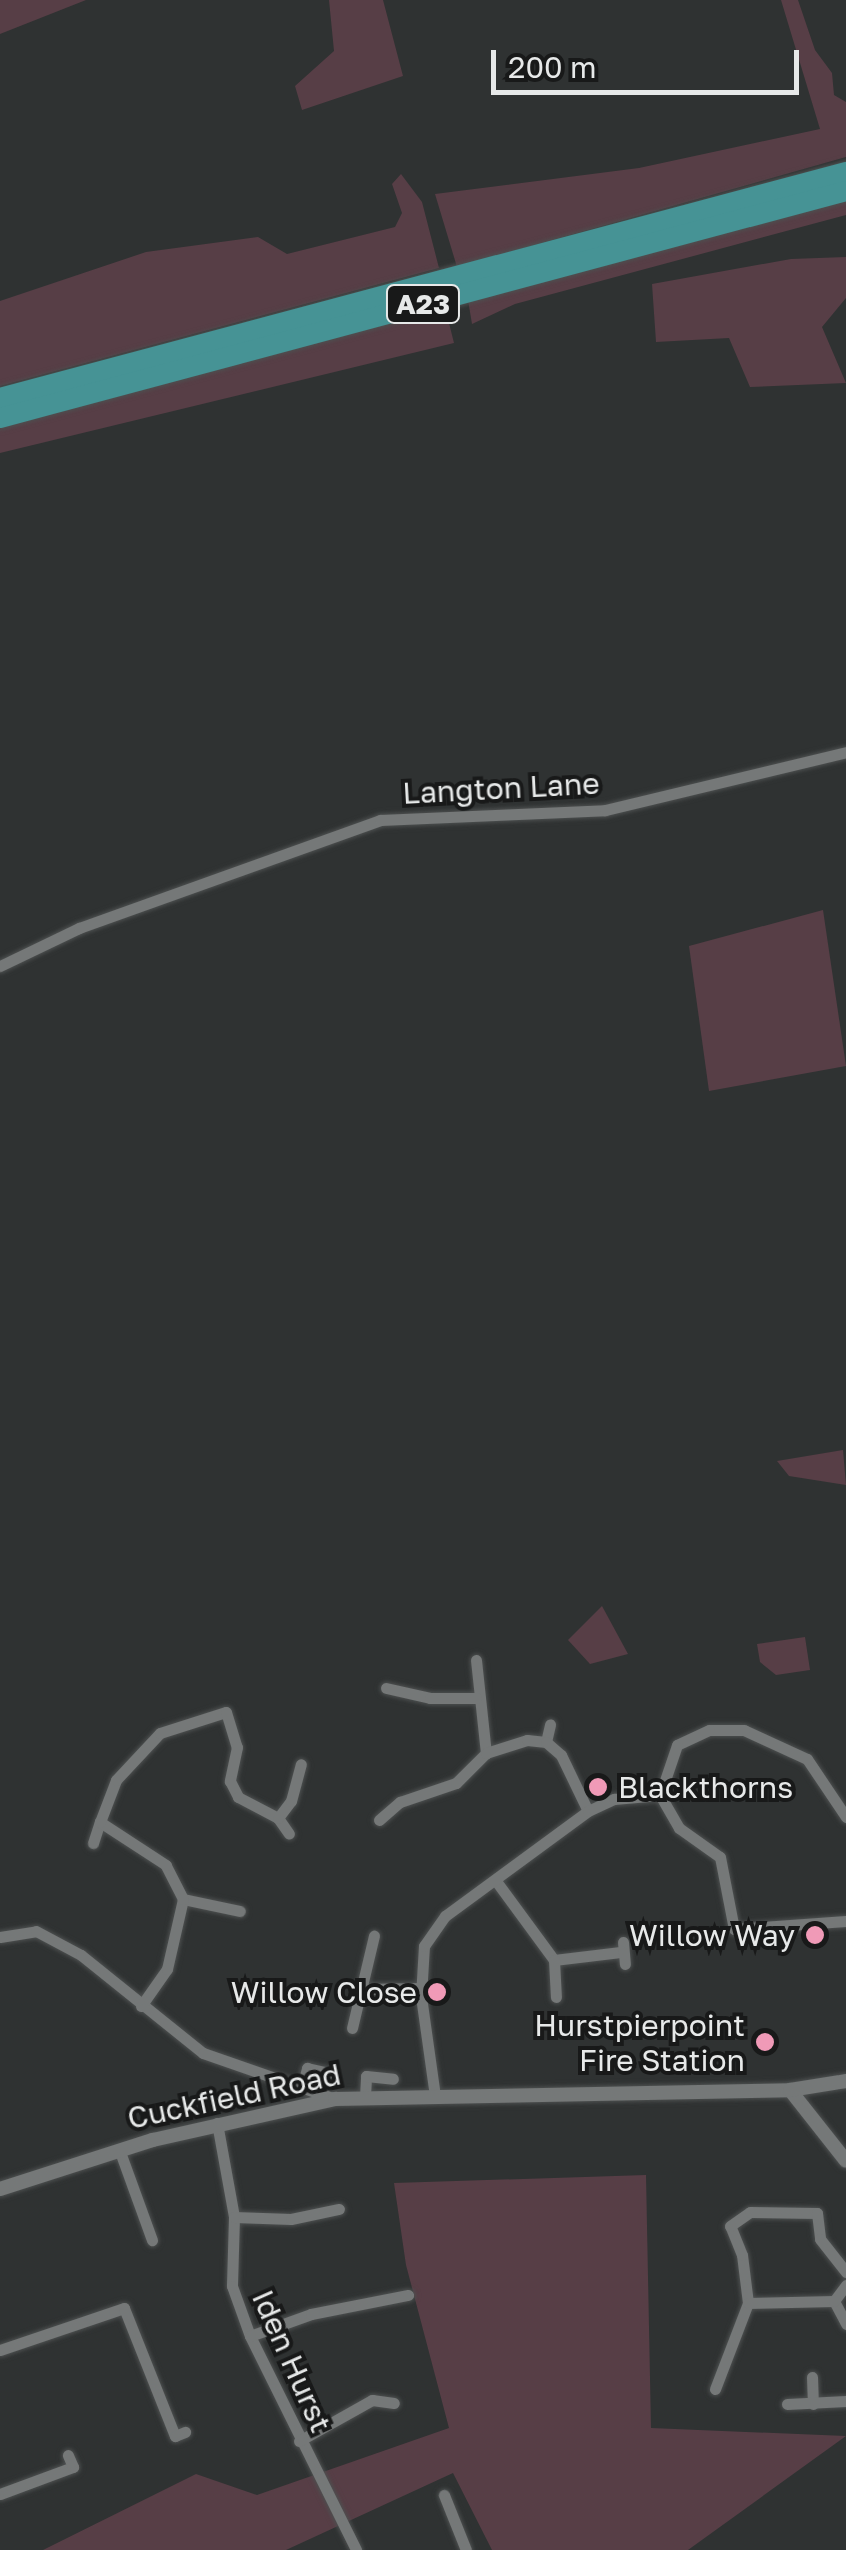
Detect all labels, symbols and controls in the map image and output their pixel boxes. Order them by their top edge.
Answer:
scale bar [496,30,804,92]
text: 200 m [508,49,597,85]
road number: A23 [386,281,460,327]
street label: Langton Lane [401,765,601,811]
place label: Blackthorns [618,1769,793,1805]
marker: Blackthorns [587,1776,609,1798]
place label: Willow Way [629,1917,795,1953]
marker: Willow Way [804,1924,826,1946]
place label: Willow Close [231,1974,417,2010]
marker: Willow Close [426,1981,448,2003]
place label: Hurstpierpoint Fire Station [534,2007,745,2078]
marker: Hurstpierpoint Fire Station [754,2031,776,2053]
street label: Cuckfield Road [124,2056,344,2136]
street label: Iden Hurst [245,2284,339,2438]

